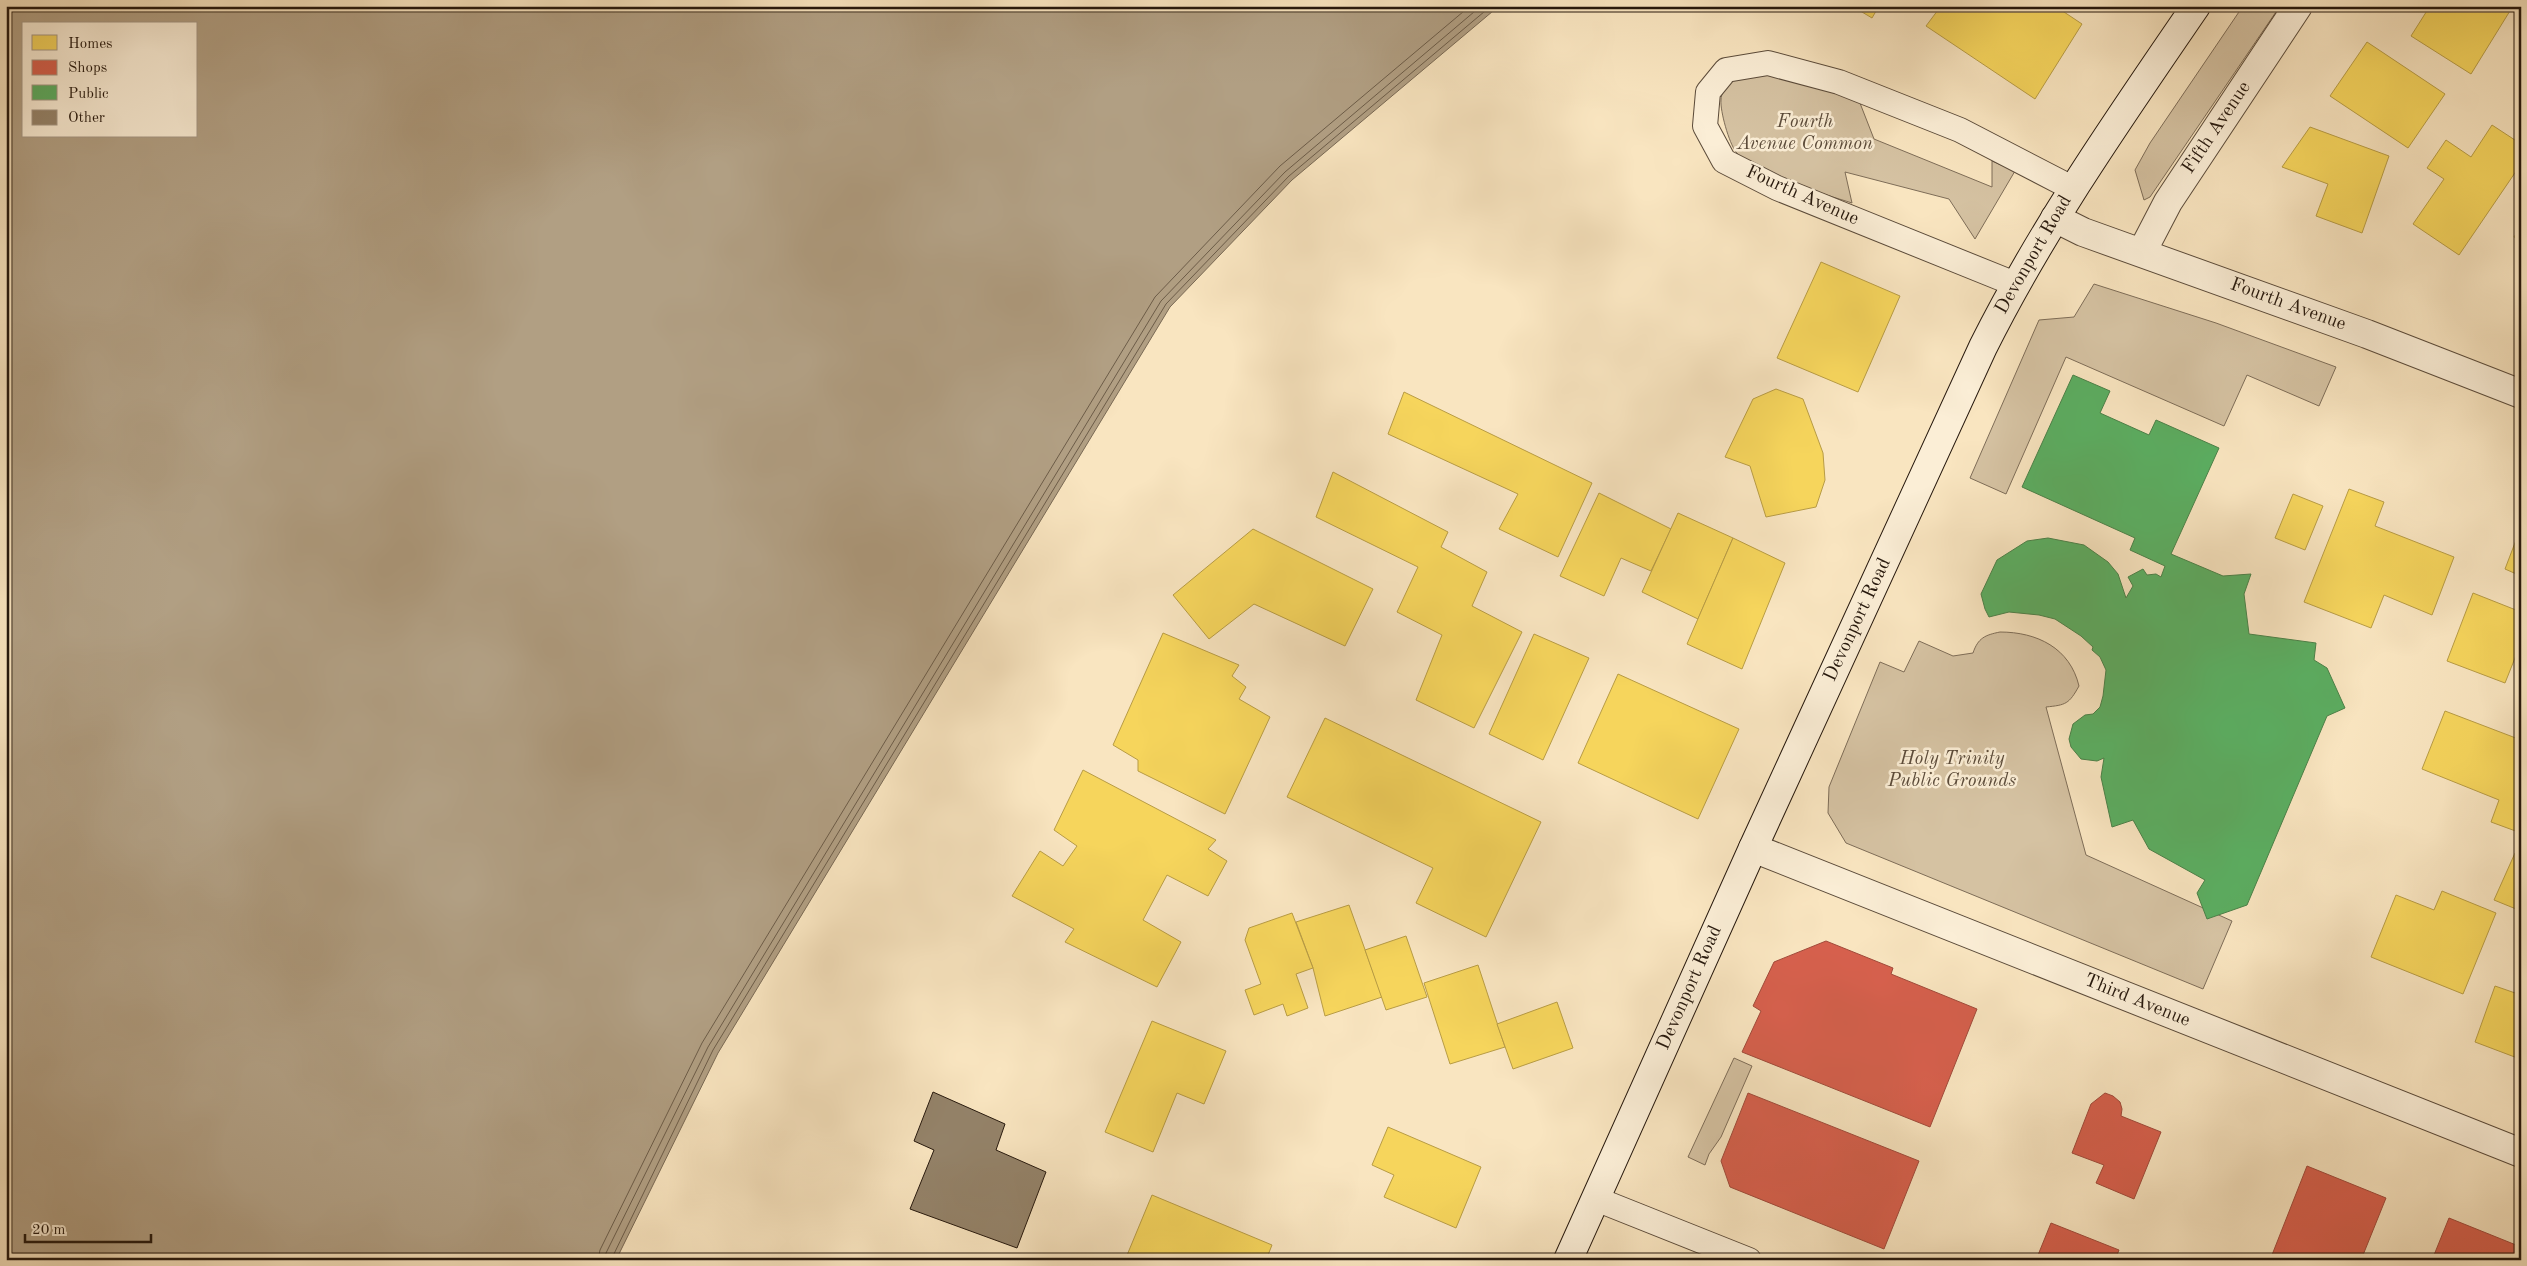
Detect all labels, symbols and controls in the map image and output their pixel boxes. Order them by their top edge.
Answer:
legend [22,22,198,138]
text: Homes [68,37,113,52]
text: Shops [68,61,107,76]
street label: Fifth Avenue [2179,78,2255,178]
text: Public [68,87,109,102]
text: Other [68,111,105,126]
park label: Fourth Avenue Common [1736,113,1873,154]
street label: Fourth Avenue [1743,163,1861,229]
street label: Devonport Road [1992,192,2076,318]
street label: Fourth Avenue [2228,275,2348,335]
street label: Devonport Road [1821,555,1895,685]
park label: Holy Trinity Public Grounds [1887,750,2016,791]
street label: Devonport Road [1654,923,1726,1053]
street label: Third Avenue [2081,971,2193,1031]
scale bar [25,1211,151,1243]
text: 20 m [32,1223,66,1238]

